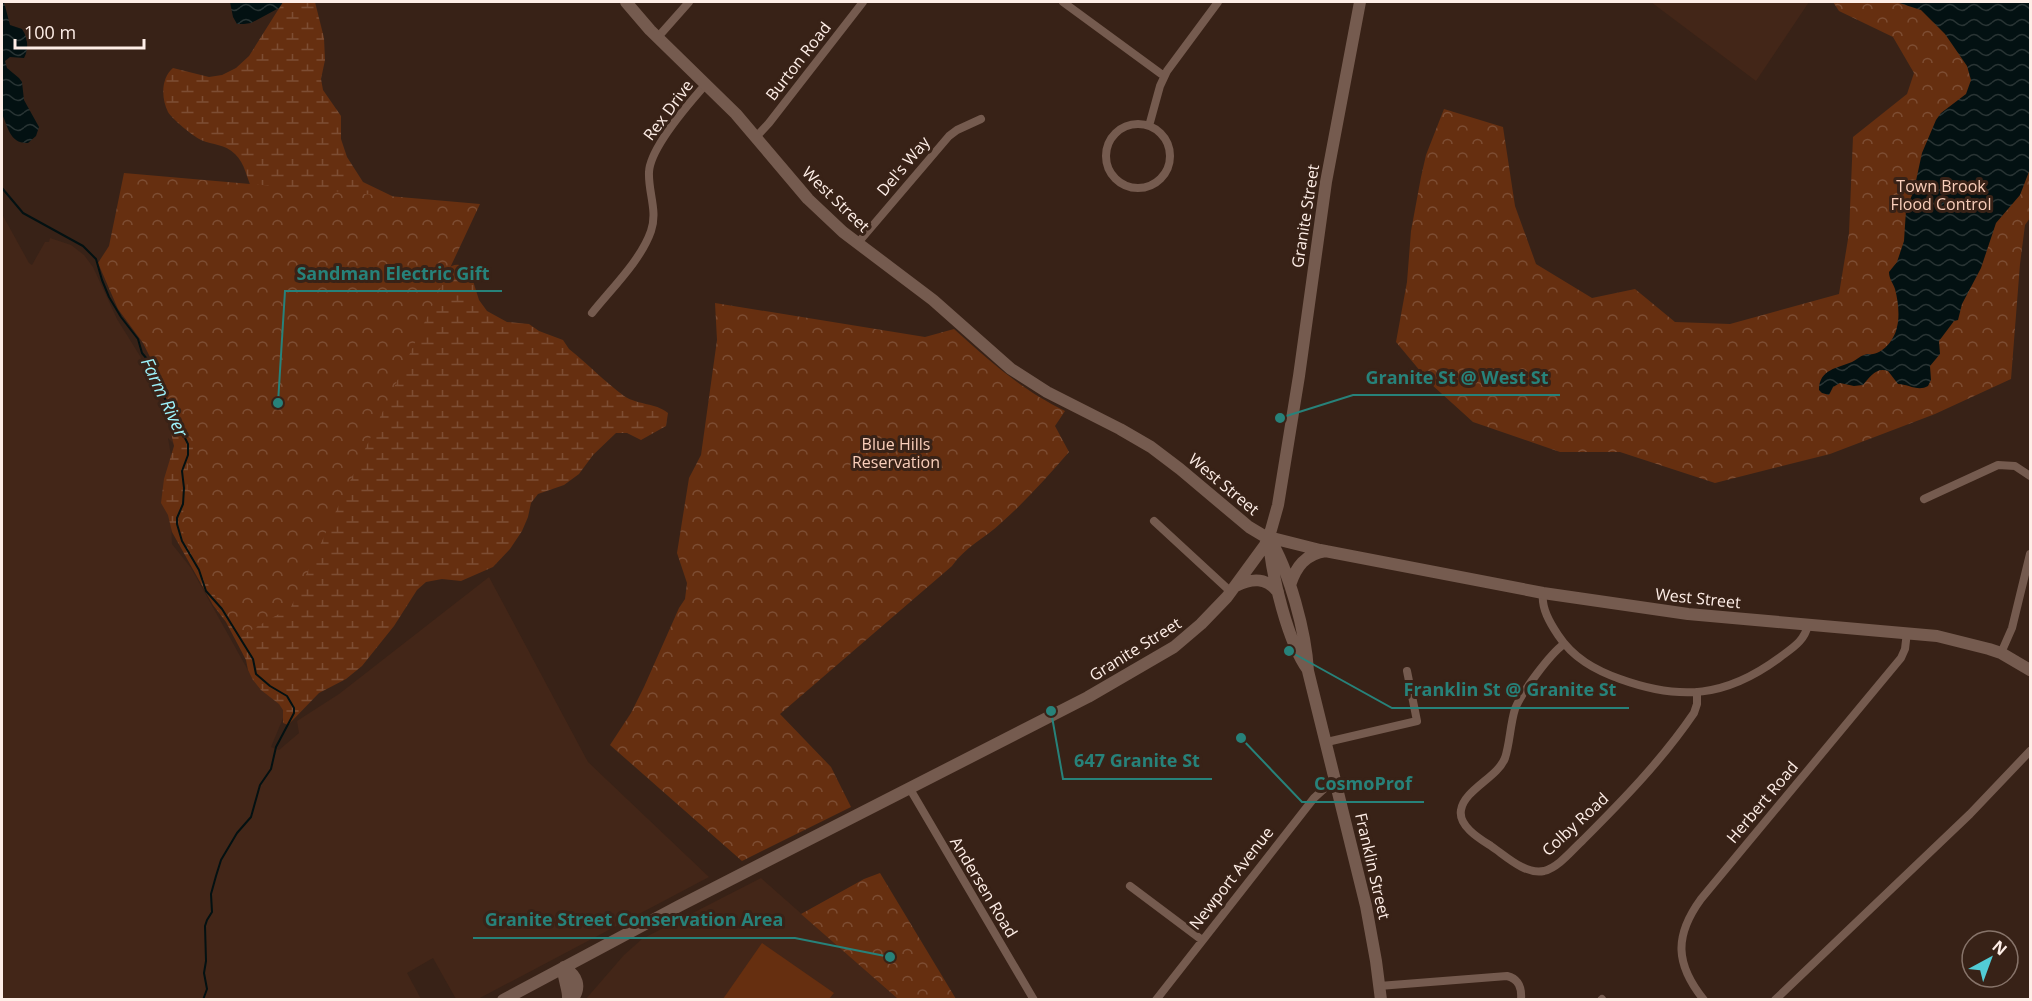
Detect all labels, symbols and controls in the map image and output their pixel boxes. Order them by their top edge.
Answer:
scale bar [15,12,144,50]
street label: Burton Road [760,17,836,105]
text: 100 m [24,20,76,44]
street label: Rex Drive [638,75,698,145]
street label: Del's Way [872,131,935,200]
street label: West Street [797,161,875,237]
street label: Granite Street [1286,162,1324,269]
park label: Town Brook Flood Control [1891,175,1991,215]
callout: Sandman Electric Gift [285,255,502,291]
text: Sandman Electric Gift [296,261,490,285]
water label: Farm River [136,353,194,442]
callout: Granite St @ West St [1353,359,1560,395]
text: Granite St @ West St [1366,365,1549,389]
park label: Blue Hills Reservation [852,433,940,473]
street label: West Street [1184,448,1264,520]
street label: West Street [1654,583,1742,613]
street label: Granite Street [1085,612,1185,686]
callout: Franklin St @ Granite St [1392,672,1629,708]
text: Franklin St @ Granite St [1404,677,1617,701]
callout: 647 Granite St [1063,743,1212,779]
text: 647 Granite St [1074,748,1200,772]
street label: Herbert Road [1721,756,1803,848]
callout: CosmoProf [1302,766,1424,802]
text: CosmoProf [1314,771,1413,795]
street label: Colby Road [1537,787,1613,861]
street label: Franklin Street [1350,811,1396,922]
street label: Newport Avenue [1184,822,1278,934]
street label: Andersen Road [945,832,1023,942]
callout: Granite Street Conservation Area [473,902,795,938]
text: Granite Street Conservation Area [485,907,783,931]
north arrow [1960,929,2020,989]
text: N [1988,935,2012,960]

